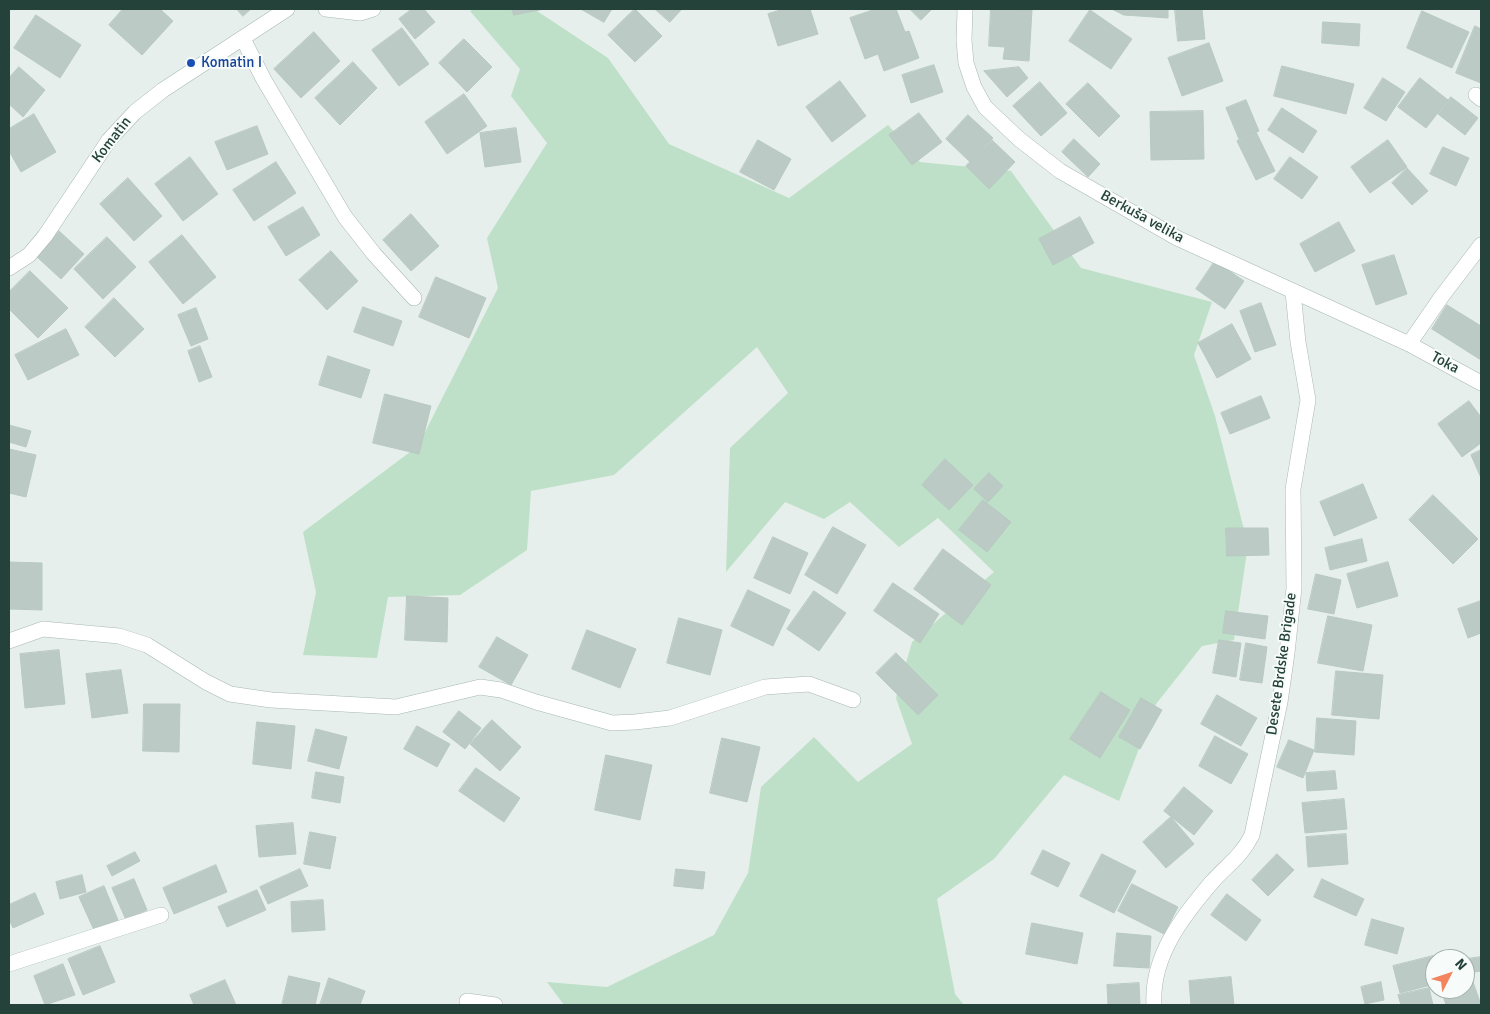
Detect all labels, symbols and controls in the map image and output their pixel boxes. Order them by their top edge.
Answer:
place label: Komatin I [201,54,262,72]
marker: Komatin I [185,57,197,69]
street label: Komatin [88,113,136,167]
street label: Berkuša velika [1097,187,1187,247]
street label: Toka [1428,348,1462,378]
street label: Desete Brdske Brigade [1263,592,1301,736]
north arrow [1425,949,1475,999]
text: N [1451,955,1471,974]

